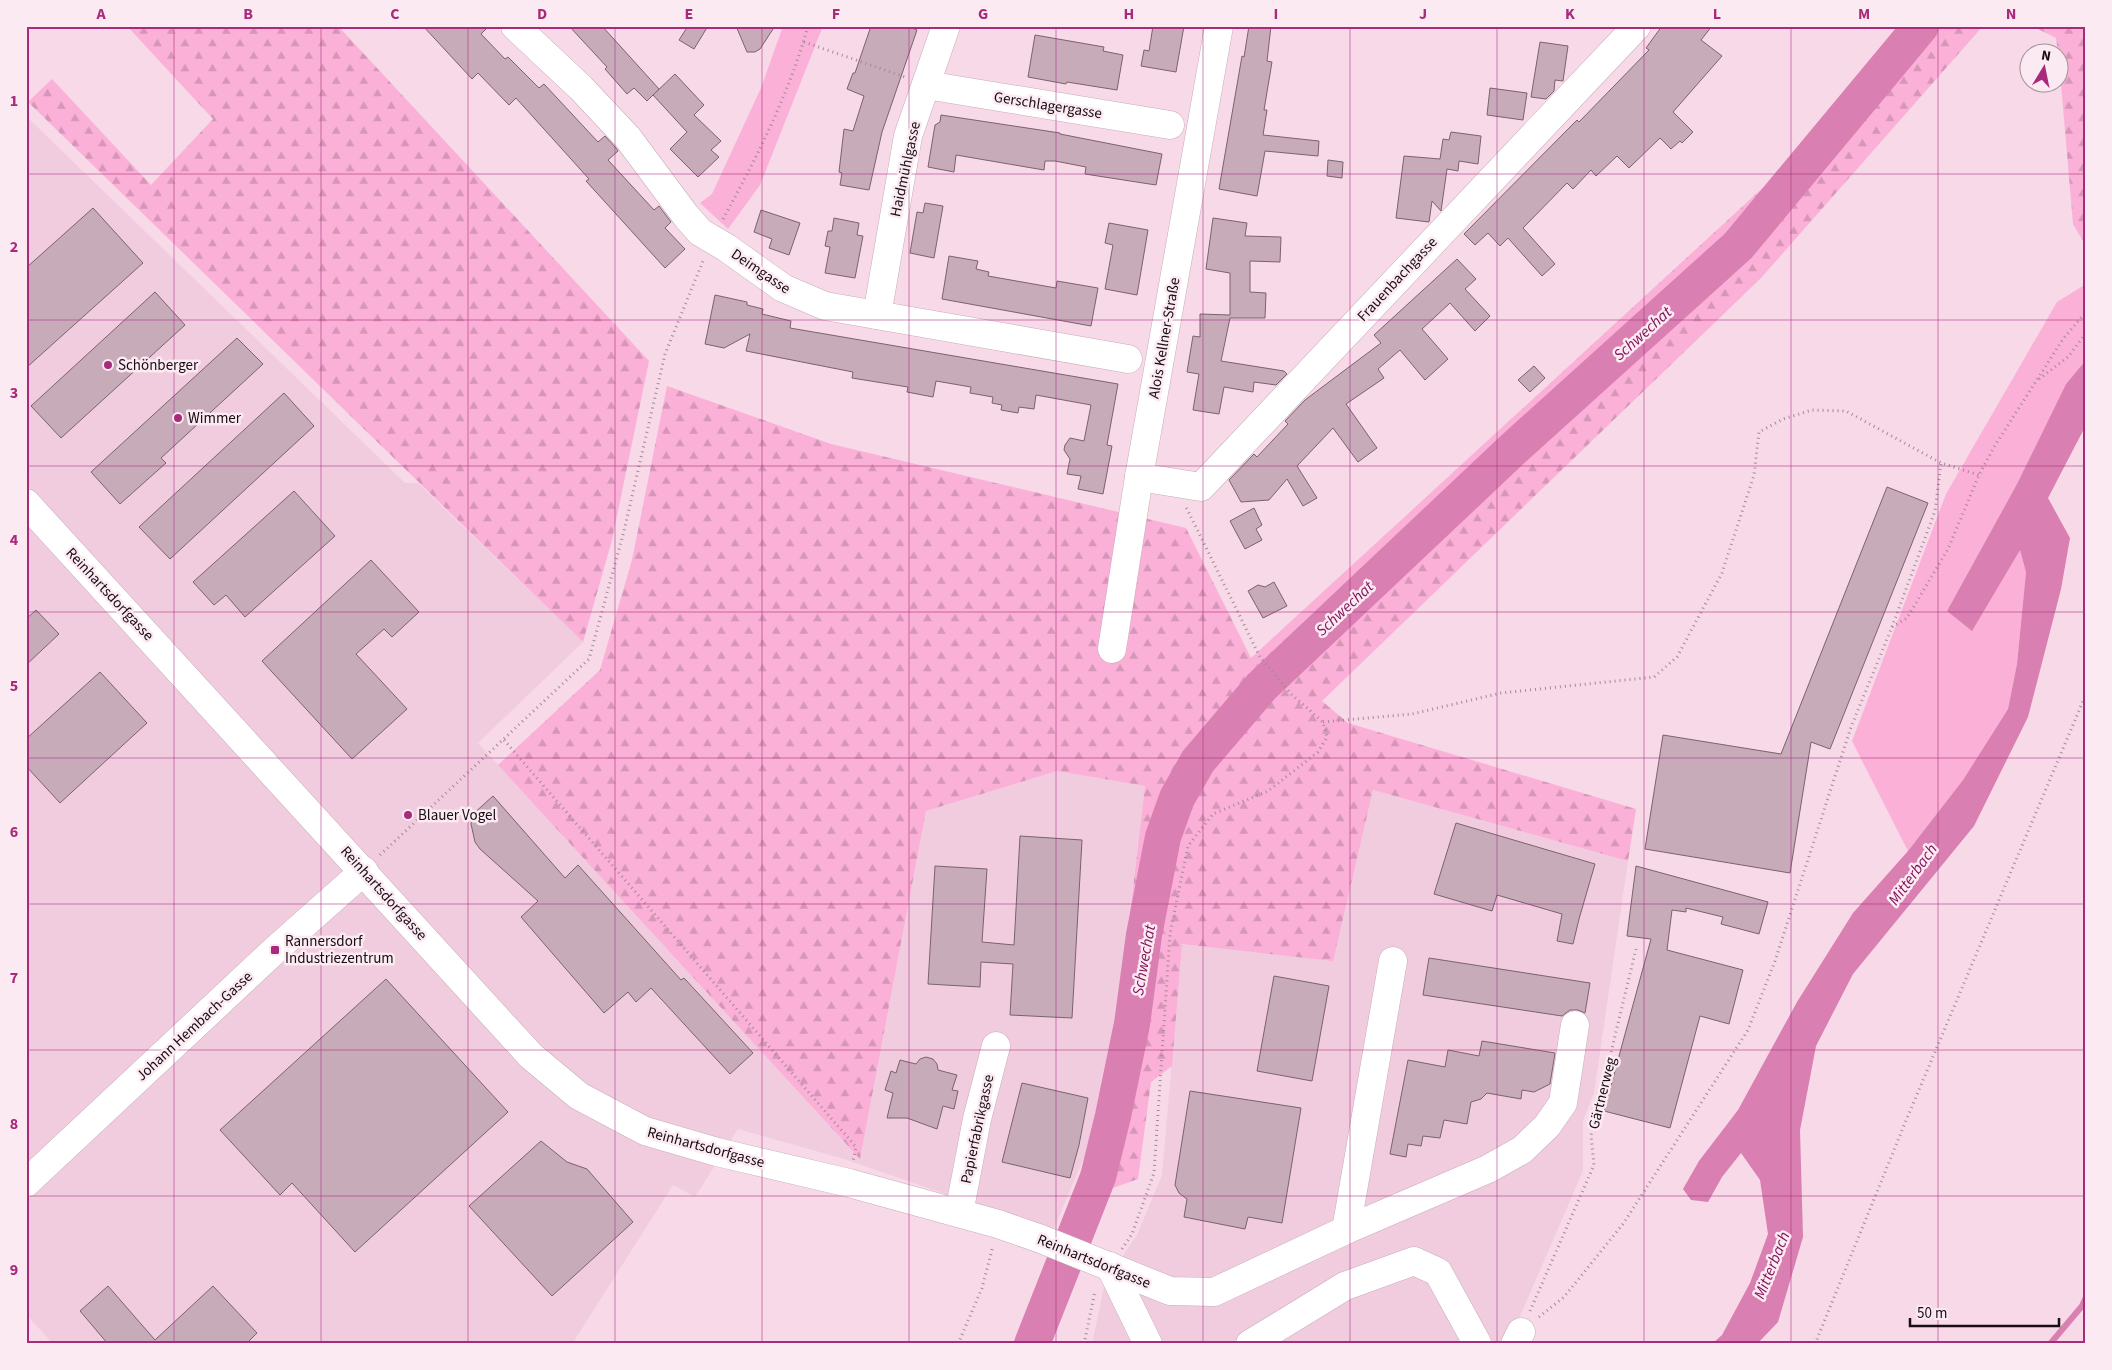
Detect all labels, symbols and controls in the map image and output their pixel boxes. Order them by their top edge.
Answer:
text: A [95,3,106,25]
text: B [243,3,253,25]
text: C [390,3,400,25]
text: D [537,3,547,25]
text: E [685,3,693,25]
text: F [832,3,840,25]
text: G [978,3,988,25]
text: H [1124,3,1134,25]
text: I [1274,3,1278,25]
text: J [1419,3,1427,25]
text: K [1565,3,1575,25]
text: L [1713,3,1721,25]
text: M [1858,3,1870,25]
text: N [2006,3,2016,25]
north arrow [2020,42,2070,92]
text: N [2040,46,2052,67]
street label: Gerschlagergasse [992,87,1104,124]
text: 1 [10,90,18,112]
street label: Haidmühlgasse [885,120,926,219]
street label: Frauenbachgasse [1353,232,1442,326]
text: 2 [10,236,18,258]
street label: Deimgasse [727,244,795,299]
street label: Alois Kellner-Straße [1143,276,1186,400]
water label: Schwechat [1609,301,1677,366]
place label: Schönberger [118,355,199,376]
marker: Schönberger [102,359,114,371]
text: 3 [10,382,18,404]
place label: Wimmer [188,408,242,429]
marker: Wimmer [172,412,184,424]
text: 4 [10,529,19,551]
street label: Reinhartsdorfgasse [61,543,158,646]
water label: Schwechat [1311,576,1379,641]
text: 5 [10,675,18,697]
place label: Blauer Vogel [418,805,496,826]
marker: Blauer Vogel [402,809,414,821]
text: 6 [10,821,18,843]
water label: Mitterbach [1883,839,1943,910]
street label: Reinhartsdorfgasse [335,842,432,945]
water label: Schwechat [1127,922,1161,997]
place label: Rannersdorf Industriezentrum [285,931,394,969]
marker: Rannersdorf Industriezentrum [269,944,281,956]
text: 7 [10,967,18,989]
street label: Johann Hembach-Gasse [132,967,257,1086]
street label: Gärtnerweg [1583,1054,1622,1131]
street label: Papierfabrikgasse [956,1073,999,1186]
text: 8 [10,1113,18,1135]
street label: Reinhartsdorfgasse [645,1122,767,1173]
water label: Mitterbach [1748,1228,1795,1302]
street label: Reinhartsdorfgasse [1034,1229,1154,1294]
text: 9 [10,1259,18,1281]
scale bar [1910,1295,2058,1327]
text: 50 m [1917,1303,1947,1324]

